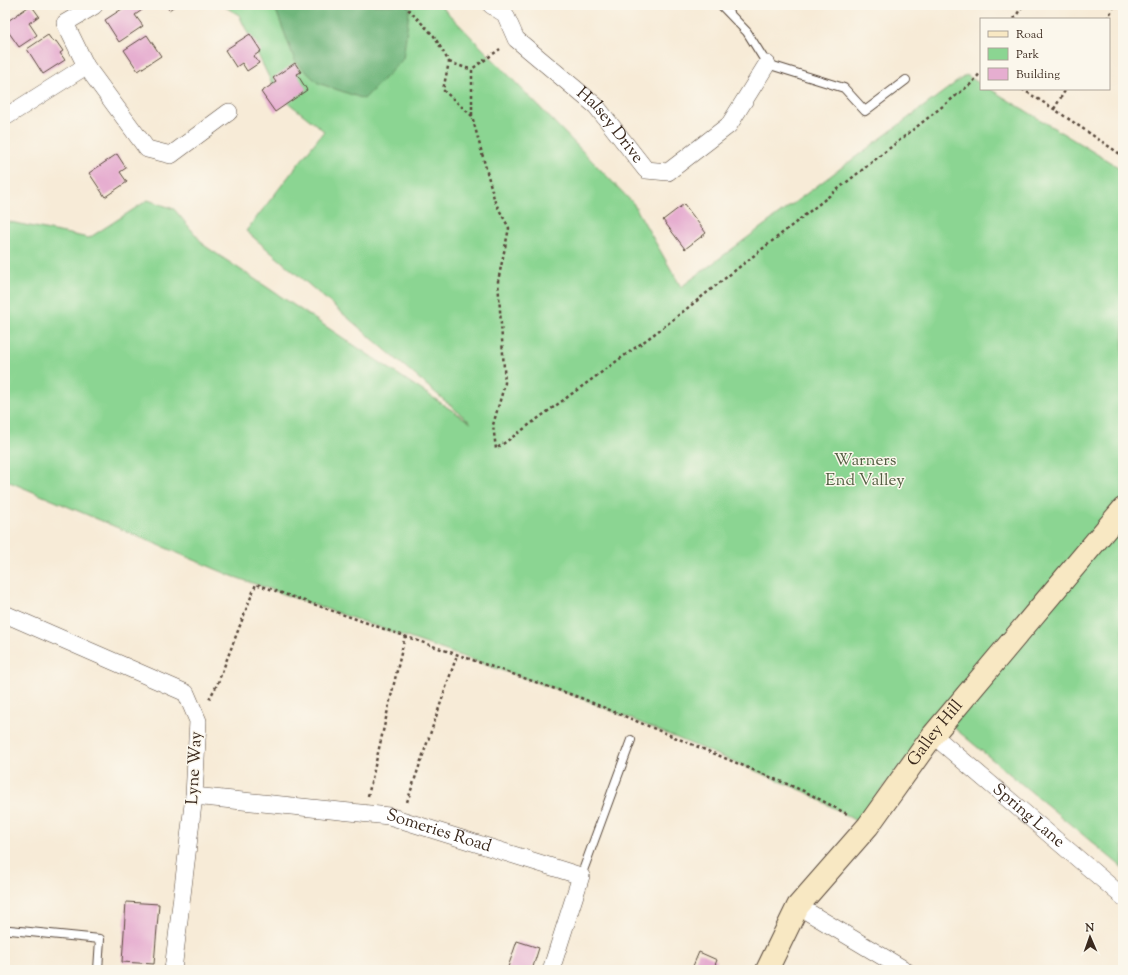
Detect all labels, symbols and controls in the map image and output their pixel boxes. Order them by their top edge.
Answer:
legend [980,18,1110,90]
text: Road [1016,26,1043,44]
text: Park [1016,46,1039,64]
text: Building [1016,66,1060,84]
street label: Halsey Drive [571,82,649,169]
park label: Warners End Valley [825,449,905,493]
street label: Galley Hill [902,695,969,772]
street label: Lyne Way [181,730,209,805]
street label: Spring Lane [987,778,1070,854]
street label: Someries Road [383,804,495,859]
north arrow [1070,917,1110,957]
text: N [1084,920,1095,936]

